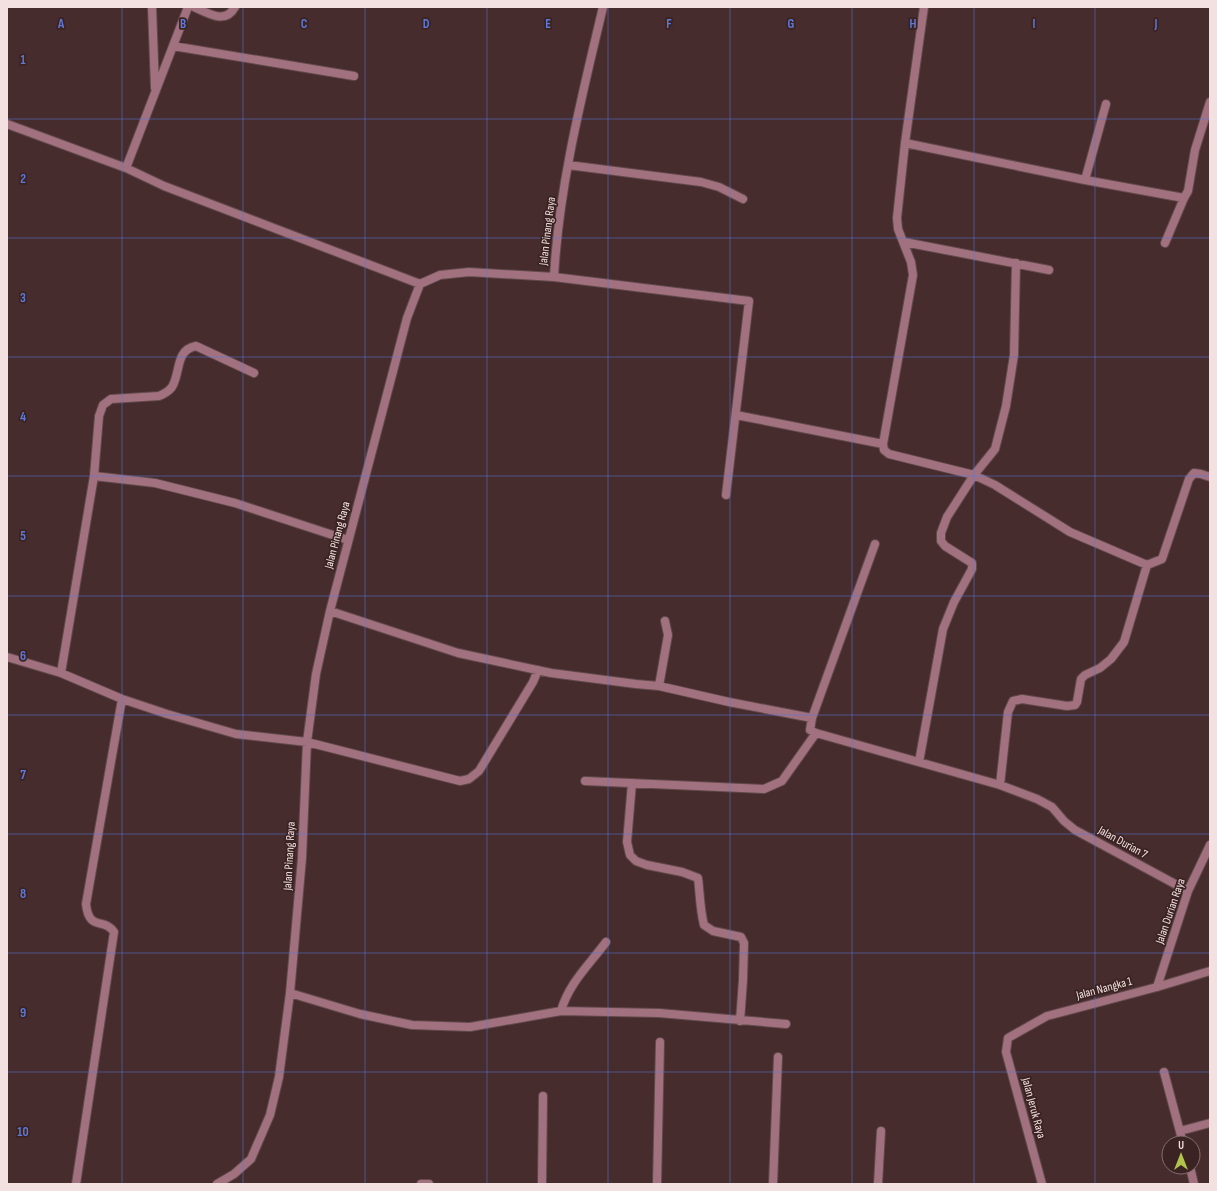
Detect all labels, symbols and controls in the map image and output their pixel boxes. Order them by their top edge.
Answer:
text: A [57,16,65,32]
text: B [180,16,186,32]
text: C [301,16,308,32]
text: D [423,16,430,32]
text: E [545,16,551,32]
text: F [666,16,672,32]
text: G [788,16,795,32]
text: H [910,16,917,32]
text: I [1033,16,1036,32]
text: J [1154,16,1158,32]
text: 1 [20,52,26,68]
text: 2 [20,171,26,187]
street label: Jalan Pinang Raya [536,196,559,267]
text: 3 [20,290,26,306]
text: 4 [20,409,26,425]
street label: Jalan Pinang Raya [321,500,354,571]
text: 5 [20,528,26,544]
text: 6 [20,648,26,664]
text: 7 [20,767,26,783]
street label: Jalan Pinang Raya [280,821,299,892]
street label: Jalan Durian 7 [1095,822,1150,862]
street label: Jalan Durian Raya [1152,876,1189,947]
text: 8 [20,886,26,902]
street label: Jalan Nangka 1 [1074,974,1134,1003]
text: 9 [20,1005,26,1021]
street label: Jalan Jeruk Raya [1018,1075,1049,1140]
text: 10 [17,1124,29,1140]
north arrow [1161,1135,1201,1175]
text: U [1178,1139,1184,1152]

